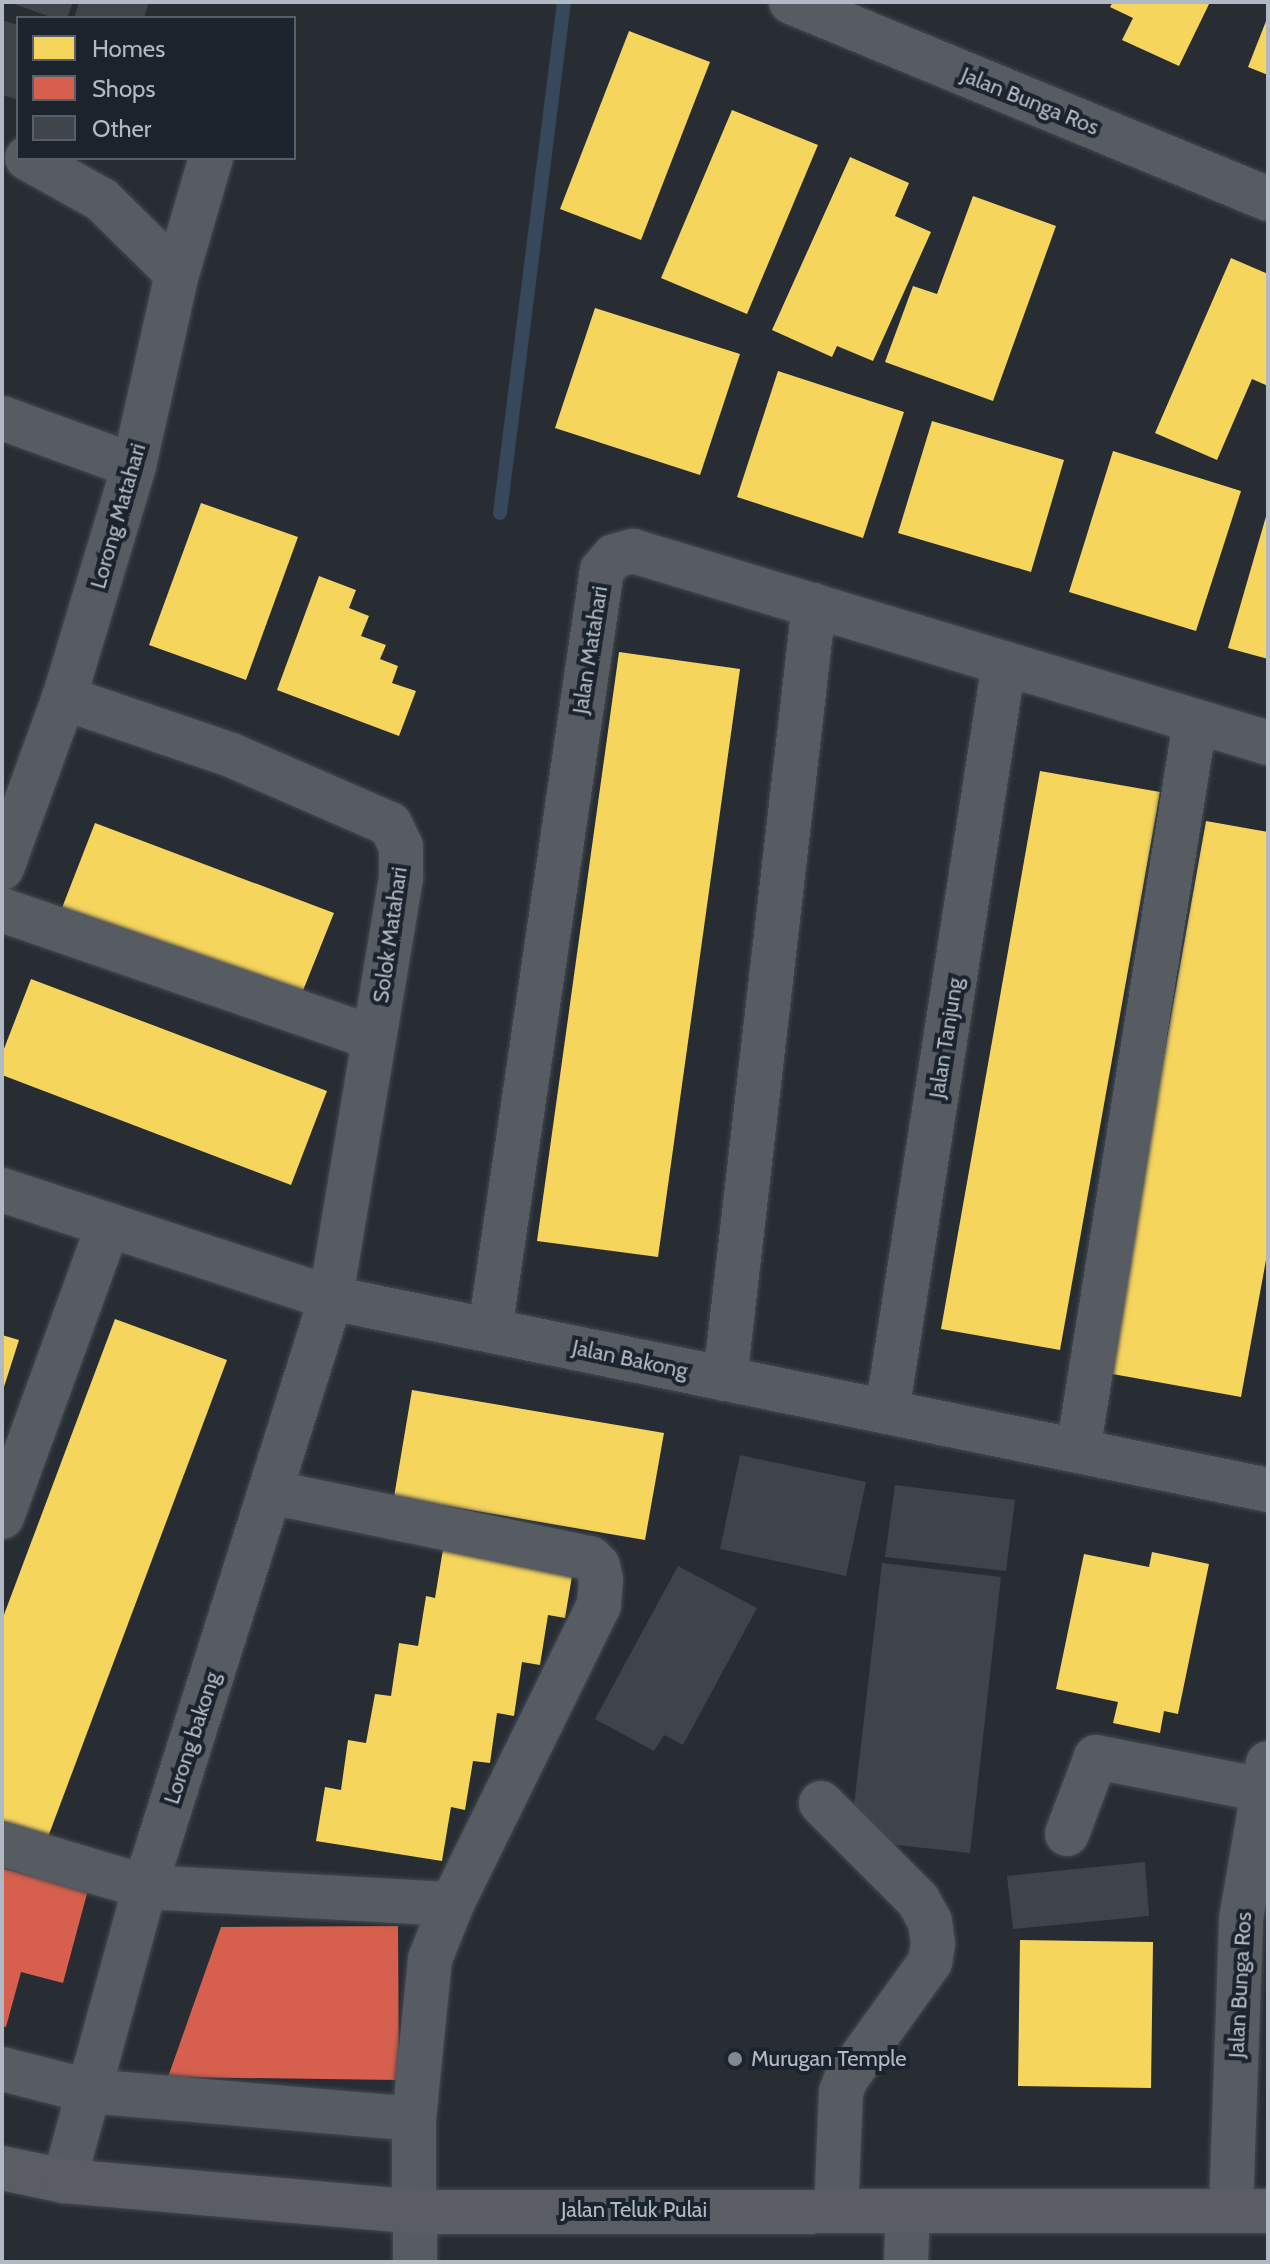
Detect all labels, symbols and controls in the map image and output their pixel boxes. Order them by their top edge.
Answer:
legend [16,16,296,160]
text: Homes [92,34,165,63]
street label: Jalan Bunga Ros [957,61,1103,141]
text: Shops [92,74,155,103]
text: Other [92,114,151,143]
street label: Lorong Matahari [85,440,151,592]
street label: Jalan Matahari [567,584,613,716]
street label: Solok Matahari [367,865,413,1005]
street label: Jalan Tanjung [923,976,969,1100]
street label: Jalan Bakong [570,1334,690,1384]
street label: Lorong bakong [158,1669,226,1807]
street label: Jalan Bunga Ros [1223,1911,1257,2059]
place label: Murugan Temple [751,2046,907,2072]
marker: Murugan Temple [726,2050,744,2068]
street label: Jalan Teluk Pulai [561,2197,707,2223]

